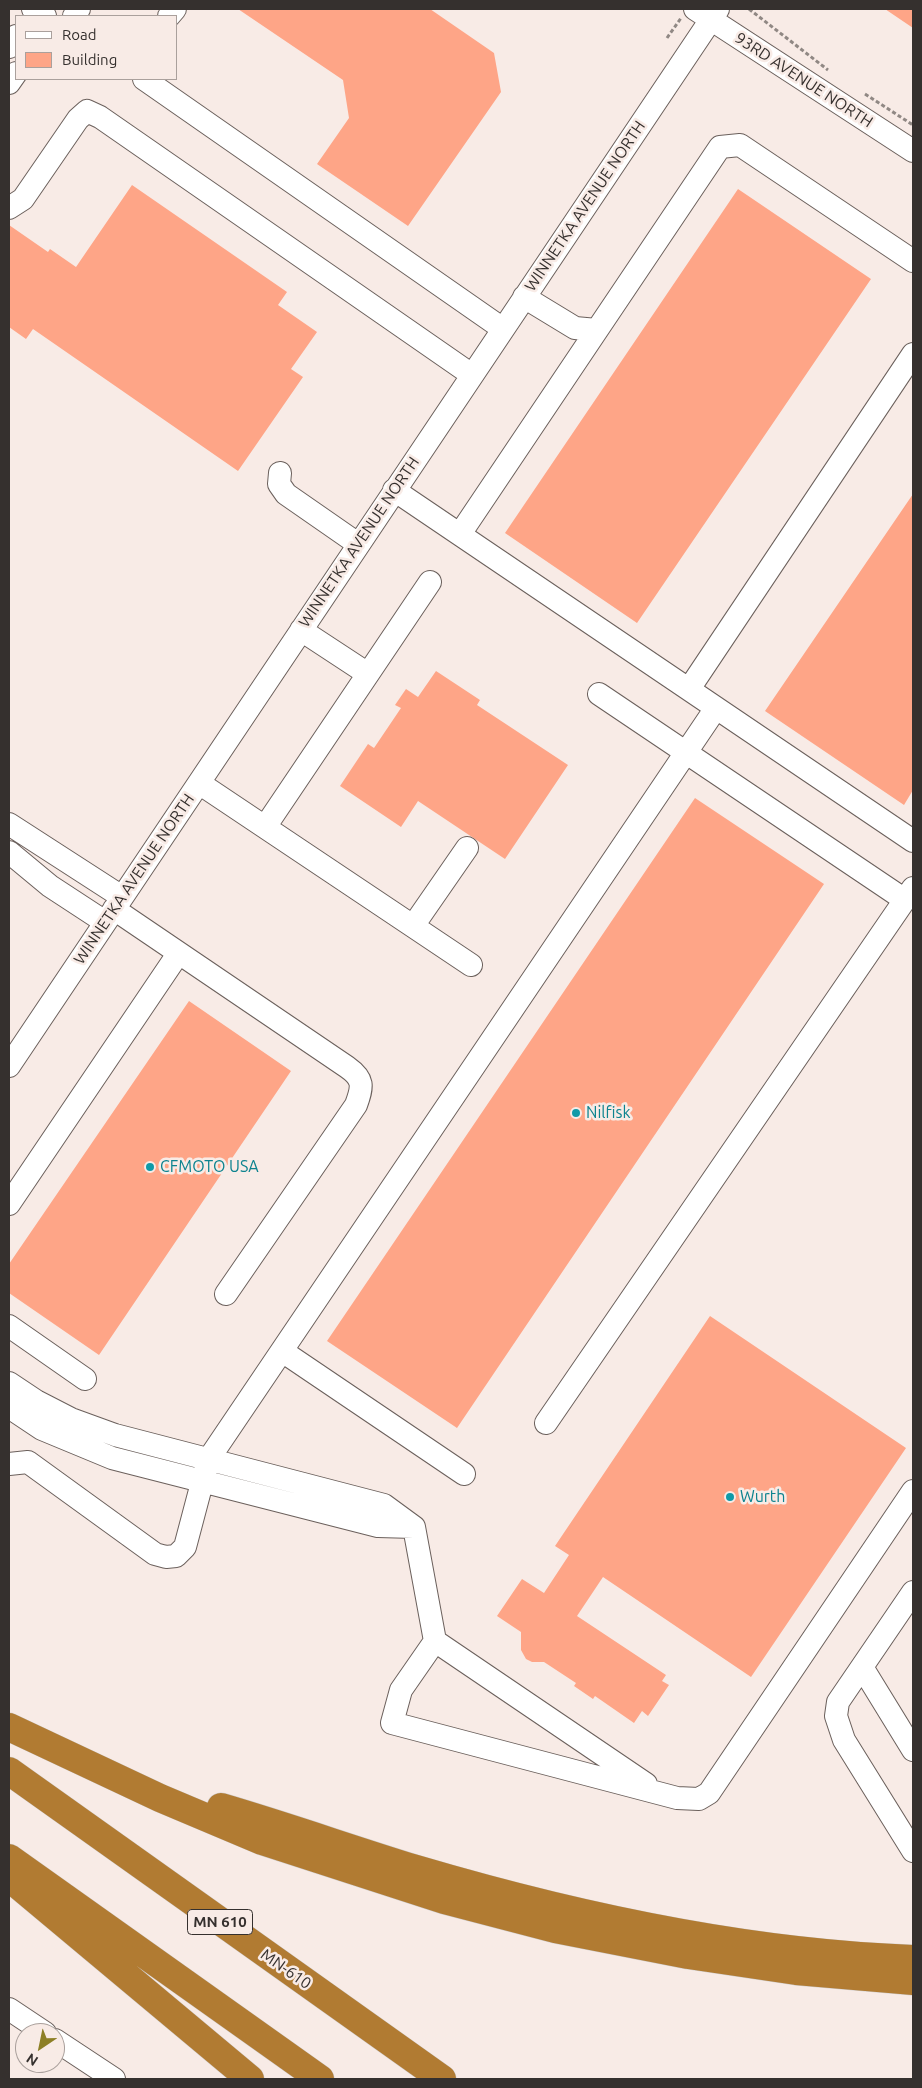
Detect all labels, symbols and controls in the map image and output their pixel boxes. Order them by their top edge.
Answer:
legend [15,15,178,80]
text: Road [62,26,97,43]
street label: 93RD AVENUE NORTH [731,28,877,132]
text: Building [62,51,117,68]
street label: WINNETKA AVENUE NORTH [521,117,649,295]
street label: WINNETKA AVENUE NORTH [295,453,423,631]
street label: WINNETKA AVENUE NORTH [70,790,198,968]
place label: Nilfisk [586,1103,631,1123]
marker: Nilfisk [570,1107,582,1119]
place label: CFMOTO USA [160,1157,259,1177]
marker: CFMOTO USA [144,1161,156,1173]
place label: Wurth [740,1487,785,1507]
marker: Wurth [724,1491,736,1503]
road number: MN 610 [188,1910,252,1934]
street label: MN-610 [257,1945,315,1993]
north arrow [15,2023,65,2073]
text: N [23,2050,41,2069]

